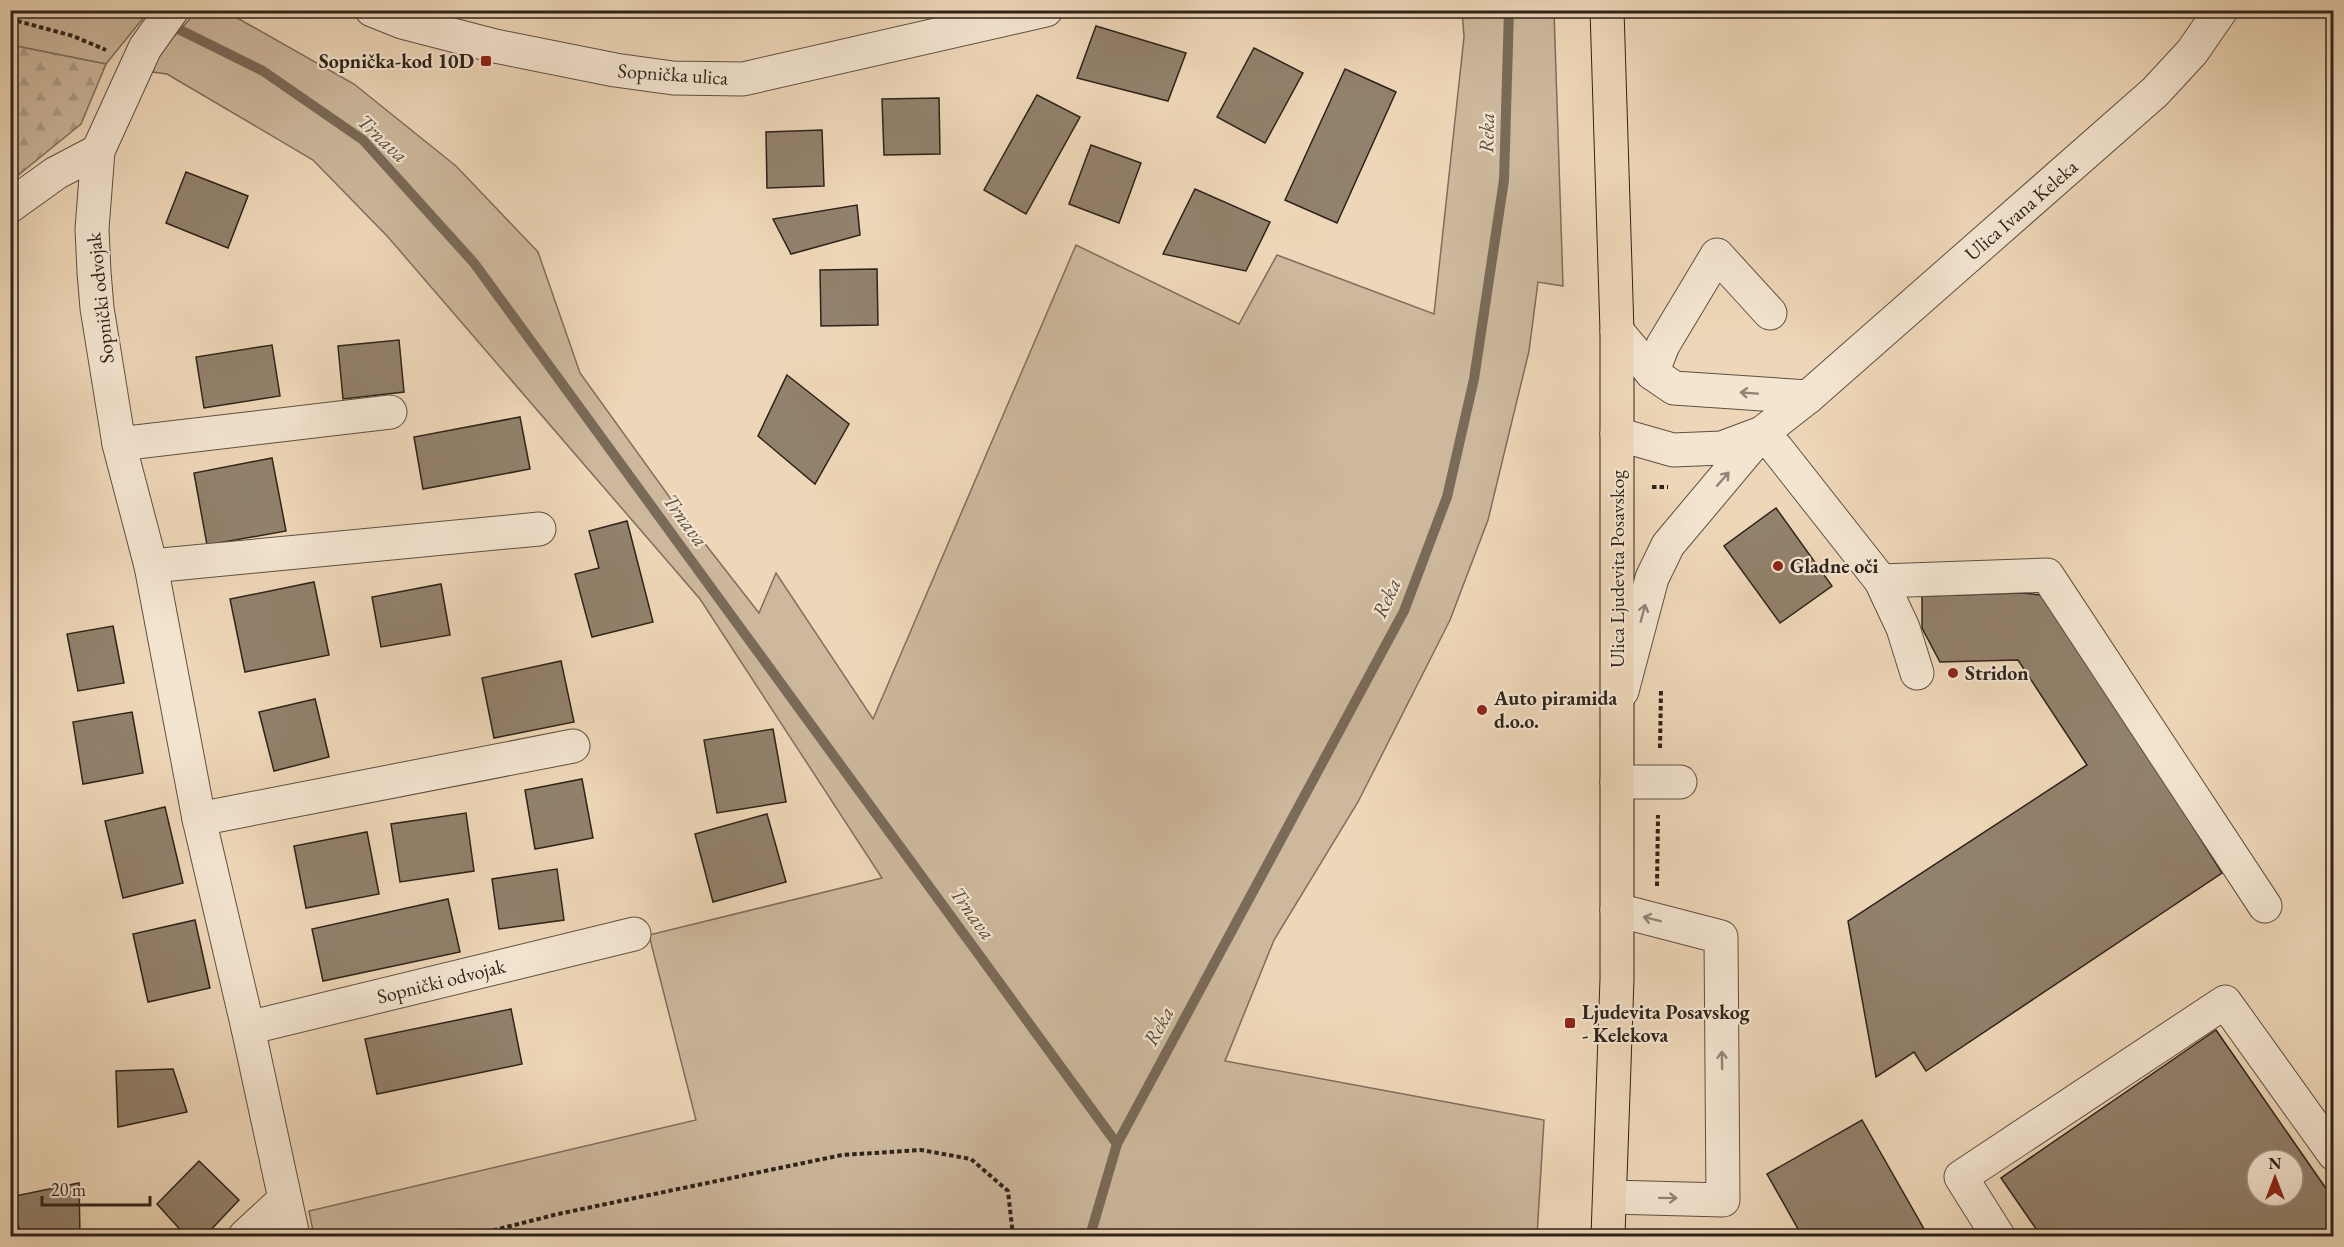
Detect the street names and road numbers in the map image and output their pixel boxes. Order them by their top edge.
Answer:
street label: Sopnička ulica [617,57,729,91]
street label: Ulica Ivana Keleka [1959,154,2083,266]
street label: Sopnički odvojak [80,231,120,365]
street label: Ulica Ljudevita Posavskog [1604,470,1630,668]
street label: Sopnički odvojak [374,952,509,1010]

